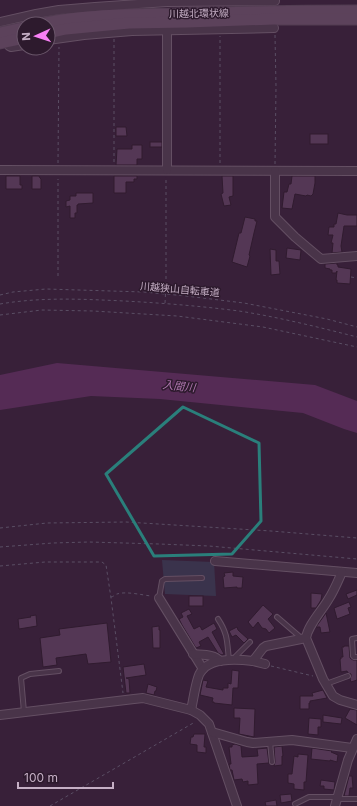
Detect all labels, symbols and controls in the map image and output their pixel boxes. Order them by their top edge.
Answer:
street label: 川越北環状線 [169,6,229,20]
north arrow [16,16,56,56]
text: N [19,32,33,41]
street label: 川越狭山自転車道 [140,280,220,298]
water label: 入間川 [162,377,197,395]
scale bar [18,764,113,790]
text: 100 m [24,770,58,785]

